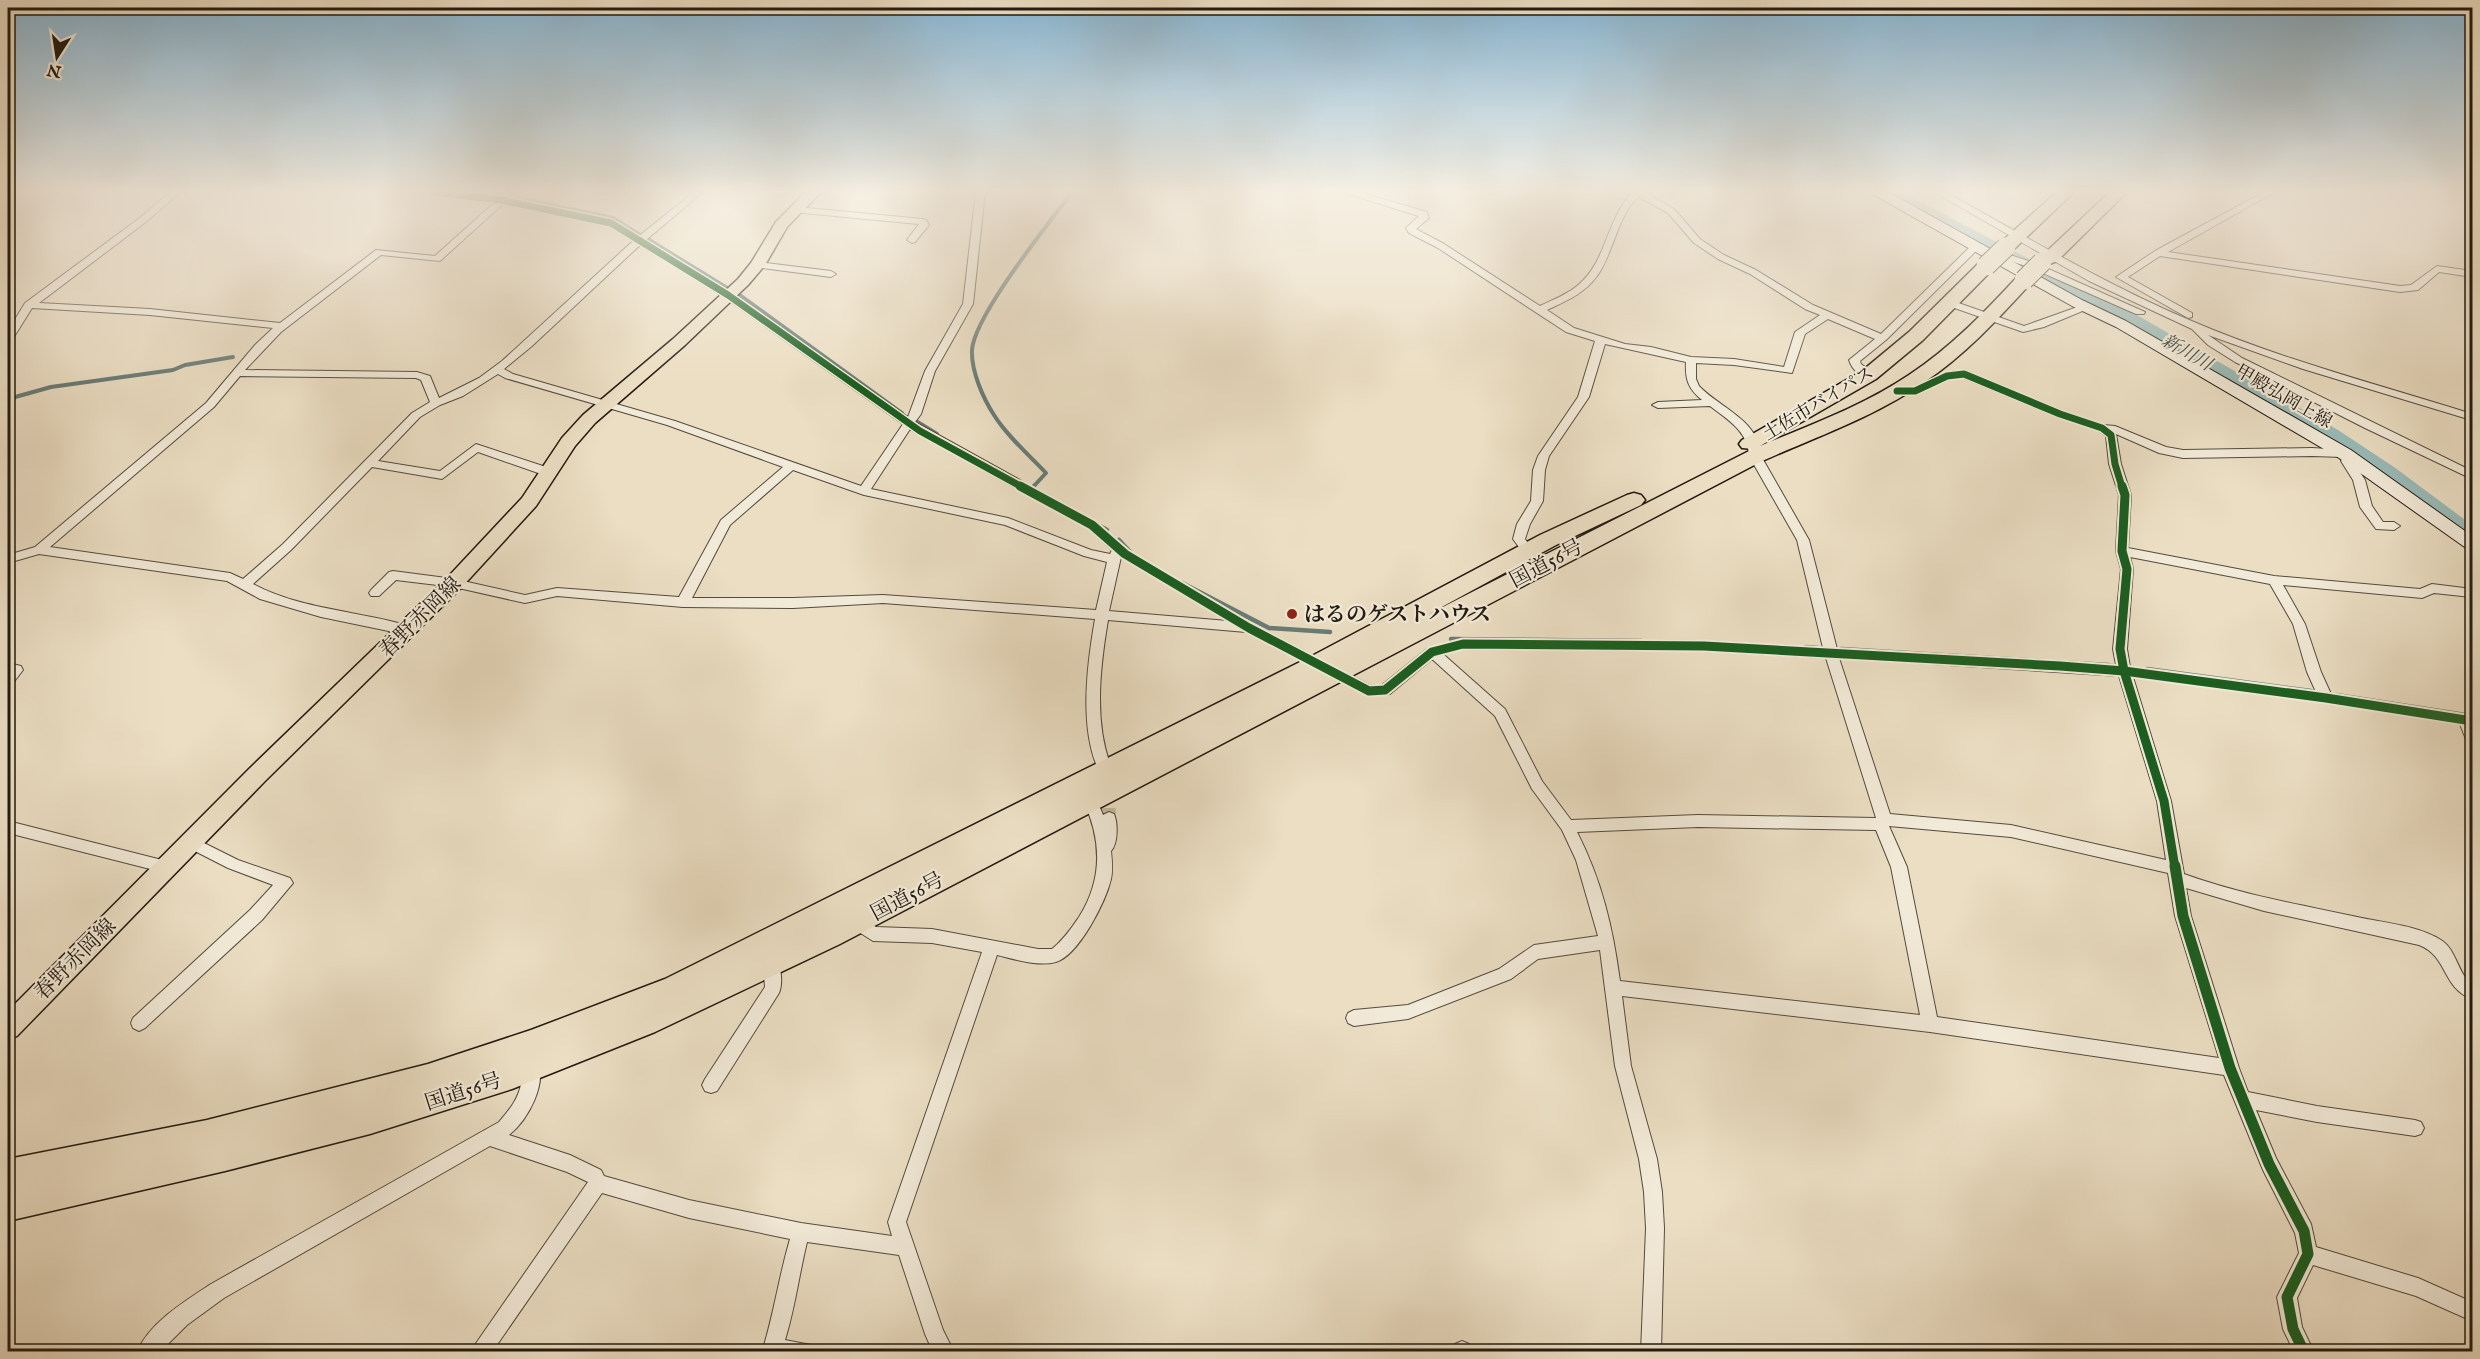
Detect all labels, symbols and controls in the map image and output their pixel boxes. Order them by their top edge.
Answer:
north arrow [27,27,87,87]
text: N [45,58,64,81]
water label: 新川川 [2157,330,2217,378]
street label: 甲殿弘岡上線 [2231,360,2336,434]
street label: 土佐市バイパス [1759,362,1879,446]
street label: 国道56号 [1505,534,1588,595]
street label: 春野赤岡線 [374,571,468,665]
place label: はるのゲストハウス [1304,602,1491,629]
marker: はるのゲストハウス [1285,607,1299,621]
street label: 国道56号 [866,867,949,928]
street label: 春野赤岡線 [29,913,123,1007]
street label: 国道56号 [422,1067,505,1118]

